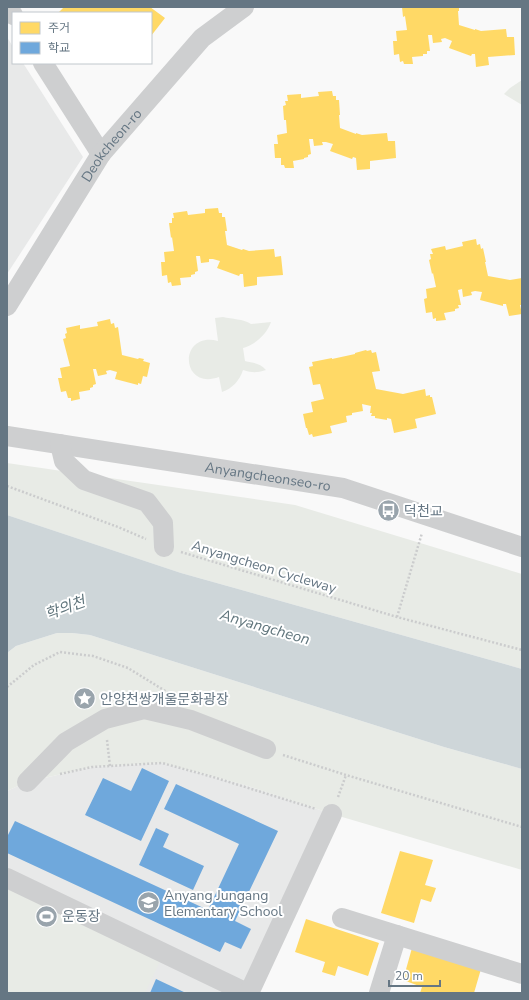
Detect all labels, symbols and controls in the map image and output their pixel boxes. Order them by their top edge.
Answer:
legend [12,12,152,64]
text: 주거 [48,20,70,36]
text: 학교 [48,40,70,56]
street label: Deokcheon-ro [77,104,146,185]
street label: Anyangcheonseo-ro [204,457,332,496]
bus stop icon: 덕천교 [376,498,402,524]
place label: 덕천교 [404,502,443,521]
street label: Anyangcheon Cycleway [189,536,339,598]
water label: 학의천 [42,591,90,624]
water label: Anyangcheon [217,604,312,649]
place icon: 안양천쌍개울문화광장 [71,686,97,712]
place label: 안양천쌍개울문화광장 [100,690,229,709]
place label: Anyang Jungang Elementary School [164,886,283,921]
school or university icon: Anyang Jungang Elementary School [136,890,162,916]
sports icon: 운동장 [33,903,59,929]
place label: 운동장 [62,907,101,926]
scale bar [389,962,440,988]
text: 20 m [395,968,423,984]

